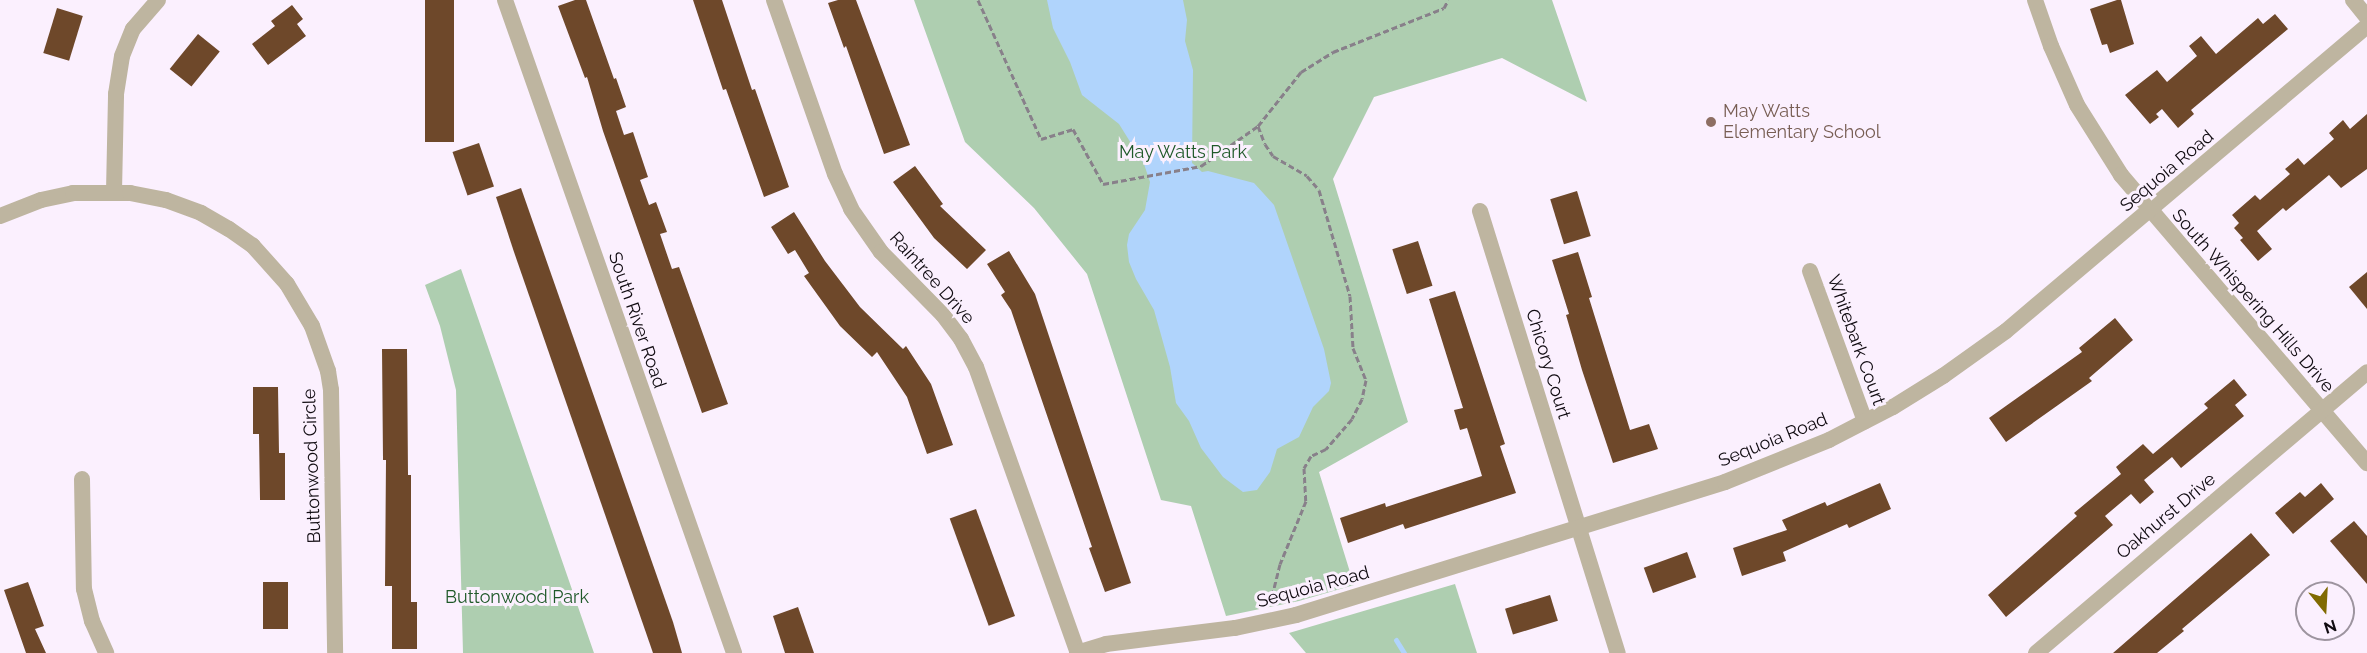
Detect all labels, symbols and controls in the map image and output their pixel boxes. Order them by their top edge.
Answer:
place label: May Watts Elementary School [1723,101,1881,144]
marker: May Watts Elementary School [1704,115,1718,129]
street label: Sequoia Road [2116,126,2218,216]
park label: May Watts Park [1118,141,1248,163]
street label: South Whispering Hills Drive [2167,205,2339,397]
street label: Raintree Drive [885,227,979,329]
street label: South River Road [604,249,670,391]
street label: Whitebark Court [1822,272,1890,408]
street label: Chicory Court [1521,306,1575,422]
street label: Buttonwood Circle [299,388,325,544]
street label: Sequoia Road [1715,408,1831,472]
street label: Oakhurst Drive [2112,468,2220,564]
street label: Sequoia Road [1254,562,1372,612]
north arrow [2295,581,2355,641]
park label: Buttonwood Park [445,586,589,608]
text: N [2321,616,2339,638]

